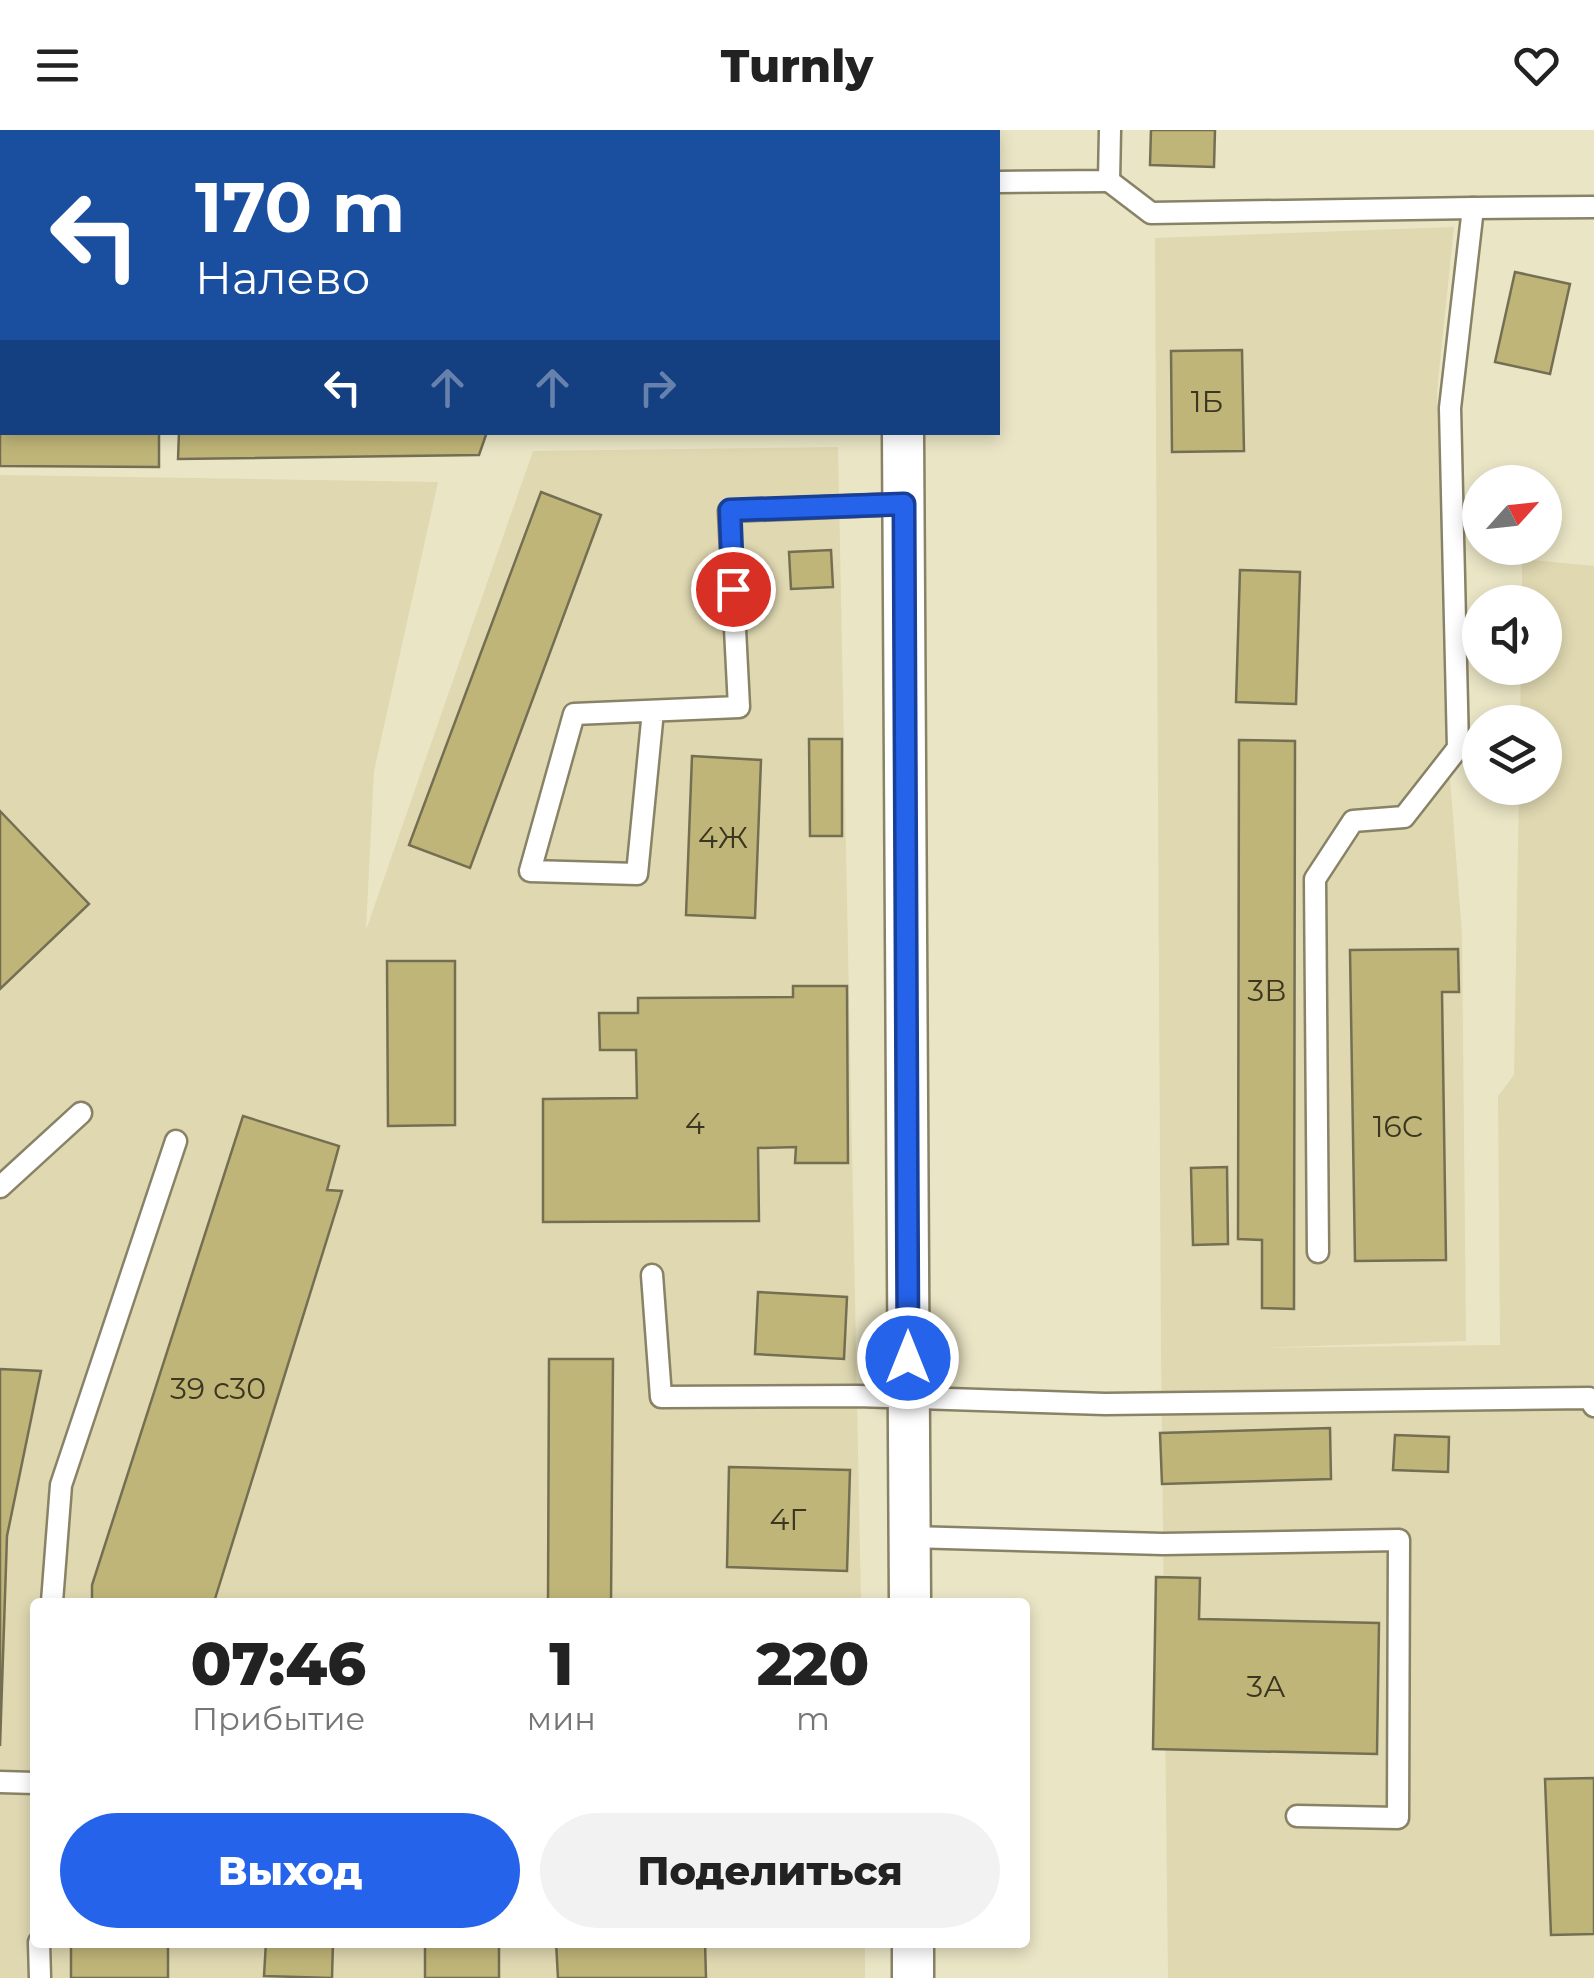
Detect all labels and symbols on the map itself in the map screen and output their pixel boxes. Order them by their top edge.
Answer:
house number: 1Б [1191,383,1223,420]
north arrow [1462,465,1562,565]
pin [691,547,776,632]
house number: 4Ж [698,819,748,856]
house number: 3В [1247,972,1287,1009]
house number: 4 [685,1105,705,1142]
house number: 16С [1373,1108,1423,1145]
position arrow [856,1306,960,1410]
house number: 39 с30 [170,1370,266,1407]
house number: 4Г [770,1501,807,1538]
house number: 3А [1246,1668,1286,1705]

